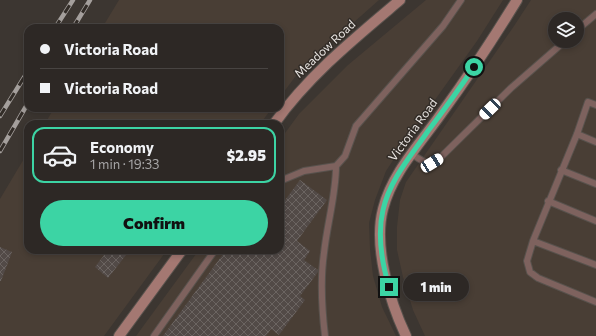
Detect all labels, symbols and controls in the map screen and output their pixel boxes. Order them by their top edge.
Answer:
map controls [548,12,584,48]
button: layers [548,12,584,48]
street label: Meadow Road [291,17,358,80]
text: Victoria Road [64,40,158,58]
route start [465,58,483,76]
text: Victoria Road [64,79,158,97]
street label: Victoria Road [385,95,440,163]
car [477,96,503,122]
icon: car [42,137,78,173]
text: Economy [90,138,154,156]
text: $2.95 [226,146,266,164]
car [419,152,445,174]
text: 1 min · 19:33 [90,156,160,172]
button: Confirm [40,200,268,246]
callout: 1 min [403,273,469,301]
route end [380,278,398,296]
text: 1 min [420,279,452,295]

